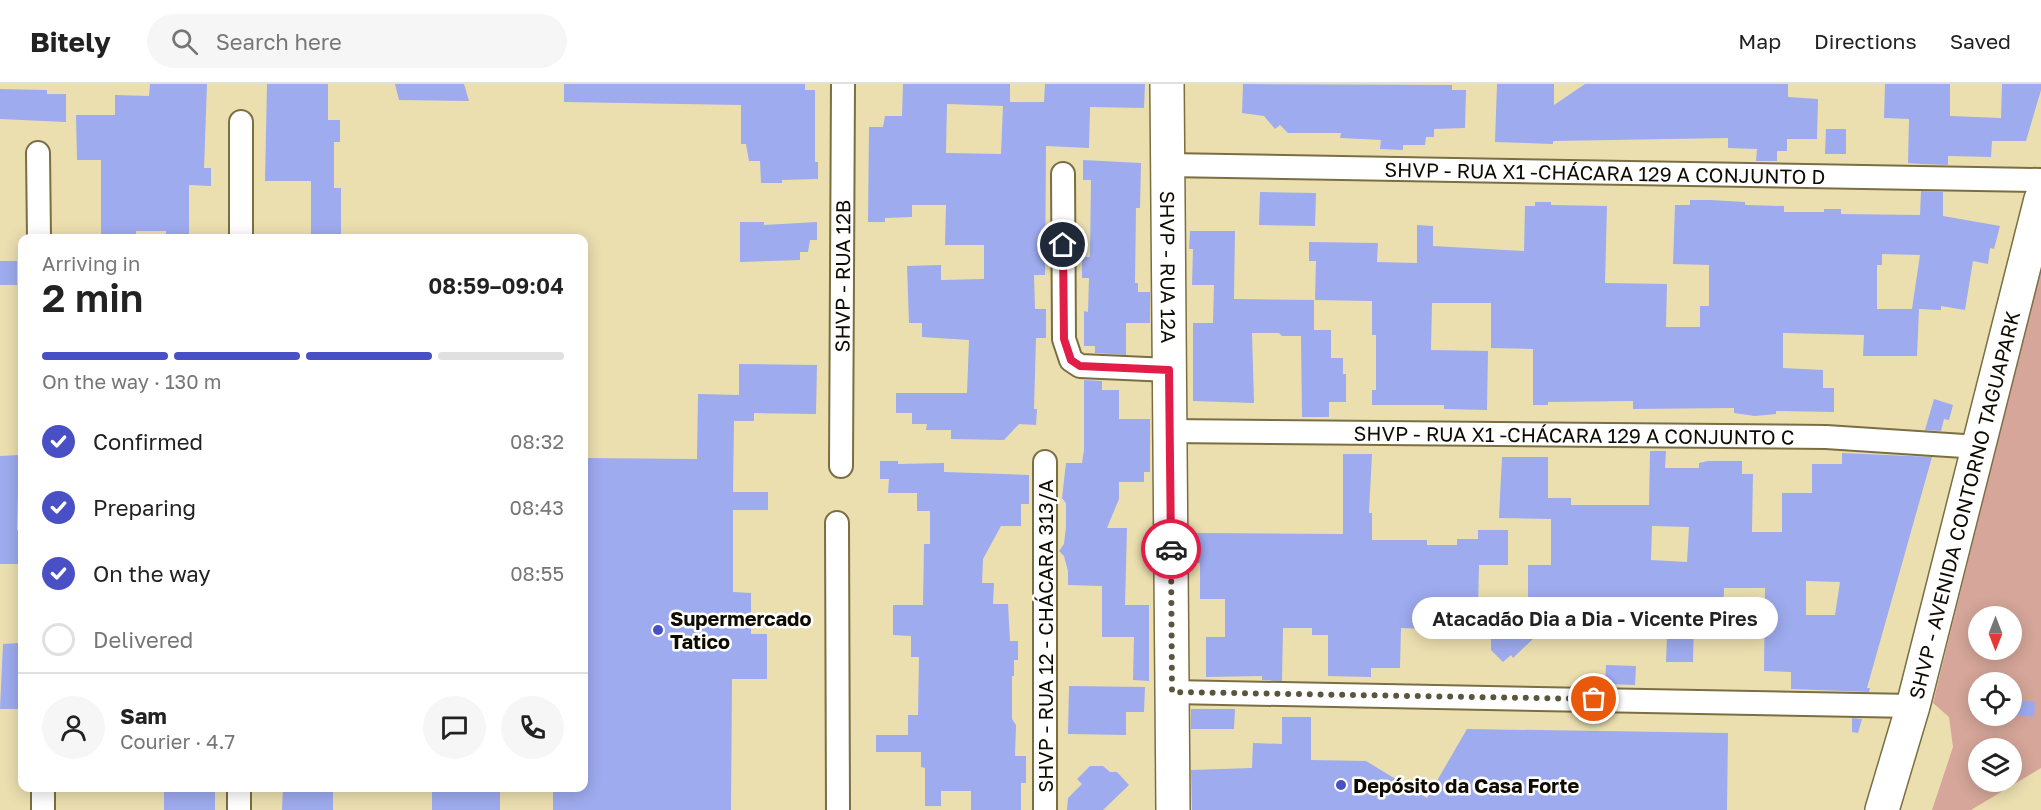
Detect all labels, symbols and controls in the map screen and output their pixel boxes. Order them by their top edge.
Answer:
search box [147,14,567,68]
text: Bitely [30,25,111,58]
icon: search [168,25,201,58]
text: Search here [216,28,342,55]
text: Map [1738,28,1781,54]
text: Directions [1814,28,1917,54]
text: Saved [1950,28,2011,54]
street label: SHVP - RUA X1 -CHÁCARA 129 A CONJUNTO D [1384,157,1826,188]
street label: SHVP - RUA 12A [1156,191,1181,343]
street label: SHVP - RUA 12B [830,200,854,352]
pin [1037,219,1088,270]
icon: home [1046,228,1079,261]
text: Arriving in [42,251,140,275]
text: 08:59–09:04 [428,272,564,299]
text: 2 min [42,274,143,321]
street label: SHVP - AVENIDA CONTORNO TAGUAPARK [1903,308,2024,701]
text: On the way · 130 m [42,369,221,393]
street label: SHVP - RUA X1 -CHÁCARA 129 A CONJUNTO C [1354,421,1794,449]
icon: check [42,425,75,458]
text: Confirmed [93,428,203,455]
text: 08:32 [510,429,564,453]
street label: SHVP - RUA 12 - CHÁCARA 313/A [1033,479,1057,793]
icon: check [42,491,75,524]
text: Preparing [93,494,196,521]
text: 08:43 [510,495,564,519]
courier [1141,519,1201,579]
icon: car [1155,533,1188,566]
icon: check [42,557,75,590]
text: On the way [93,560,211,587]
text: 08:55 [510,561,564,585]
callout: Atacadão Dia a Dia - Vicente Pires [1411,597,1777,639]
place label: Supermercado Tatico [670,606,811,653]
text: Atacadão Dia a Dia - Vicente Pires [1432,606,1758,630]
north arrow [1968,606,2022,660]
map controls [1968,606,2022,792]
marker: Supermercado Tatico [651,623,665,637]
text: Delivered [93,626,193,653]
button: locate [1968,672,2022,726]
pin [1568,673,1619,724]
icon: bag [1577,682,1610,715]
button: person [42,696,105,759]
button: chat [423,696,486,759]
button: phone [501,696,564,759]
text: Sam [120,702,167,729]
text: Courier · 4.7 [120,729,235,753]
button: layers [1968,738,2022,792]
place label: Depósito da Casa Forte [1353,773,1579,797]
marker: Depósito da Casa Forte [1334,778,1348,792]

